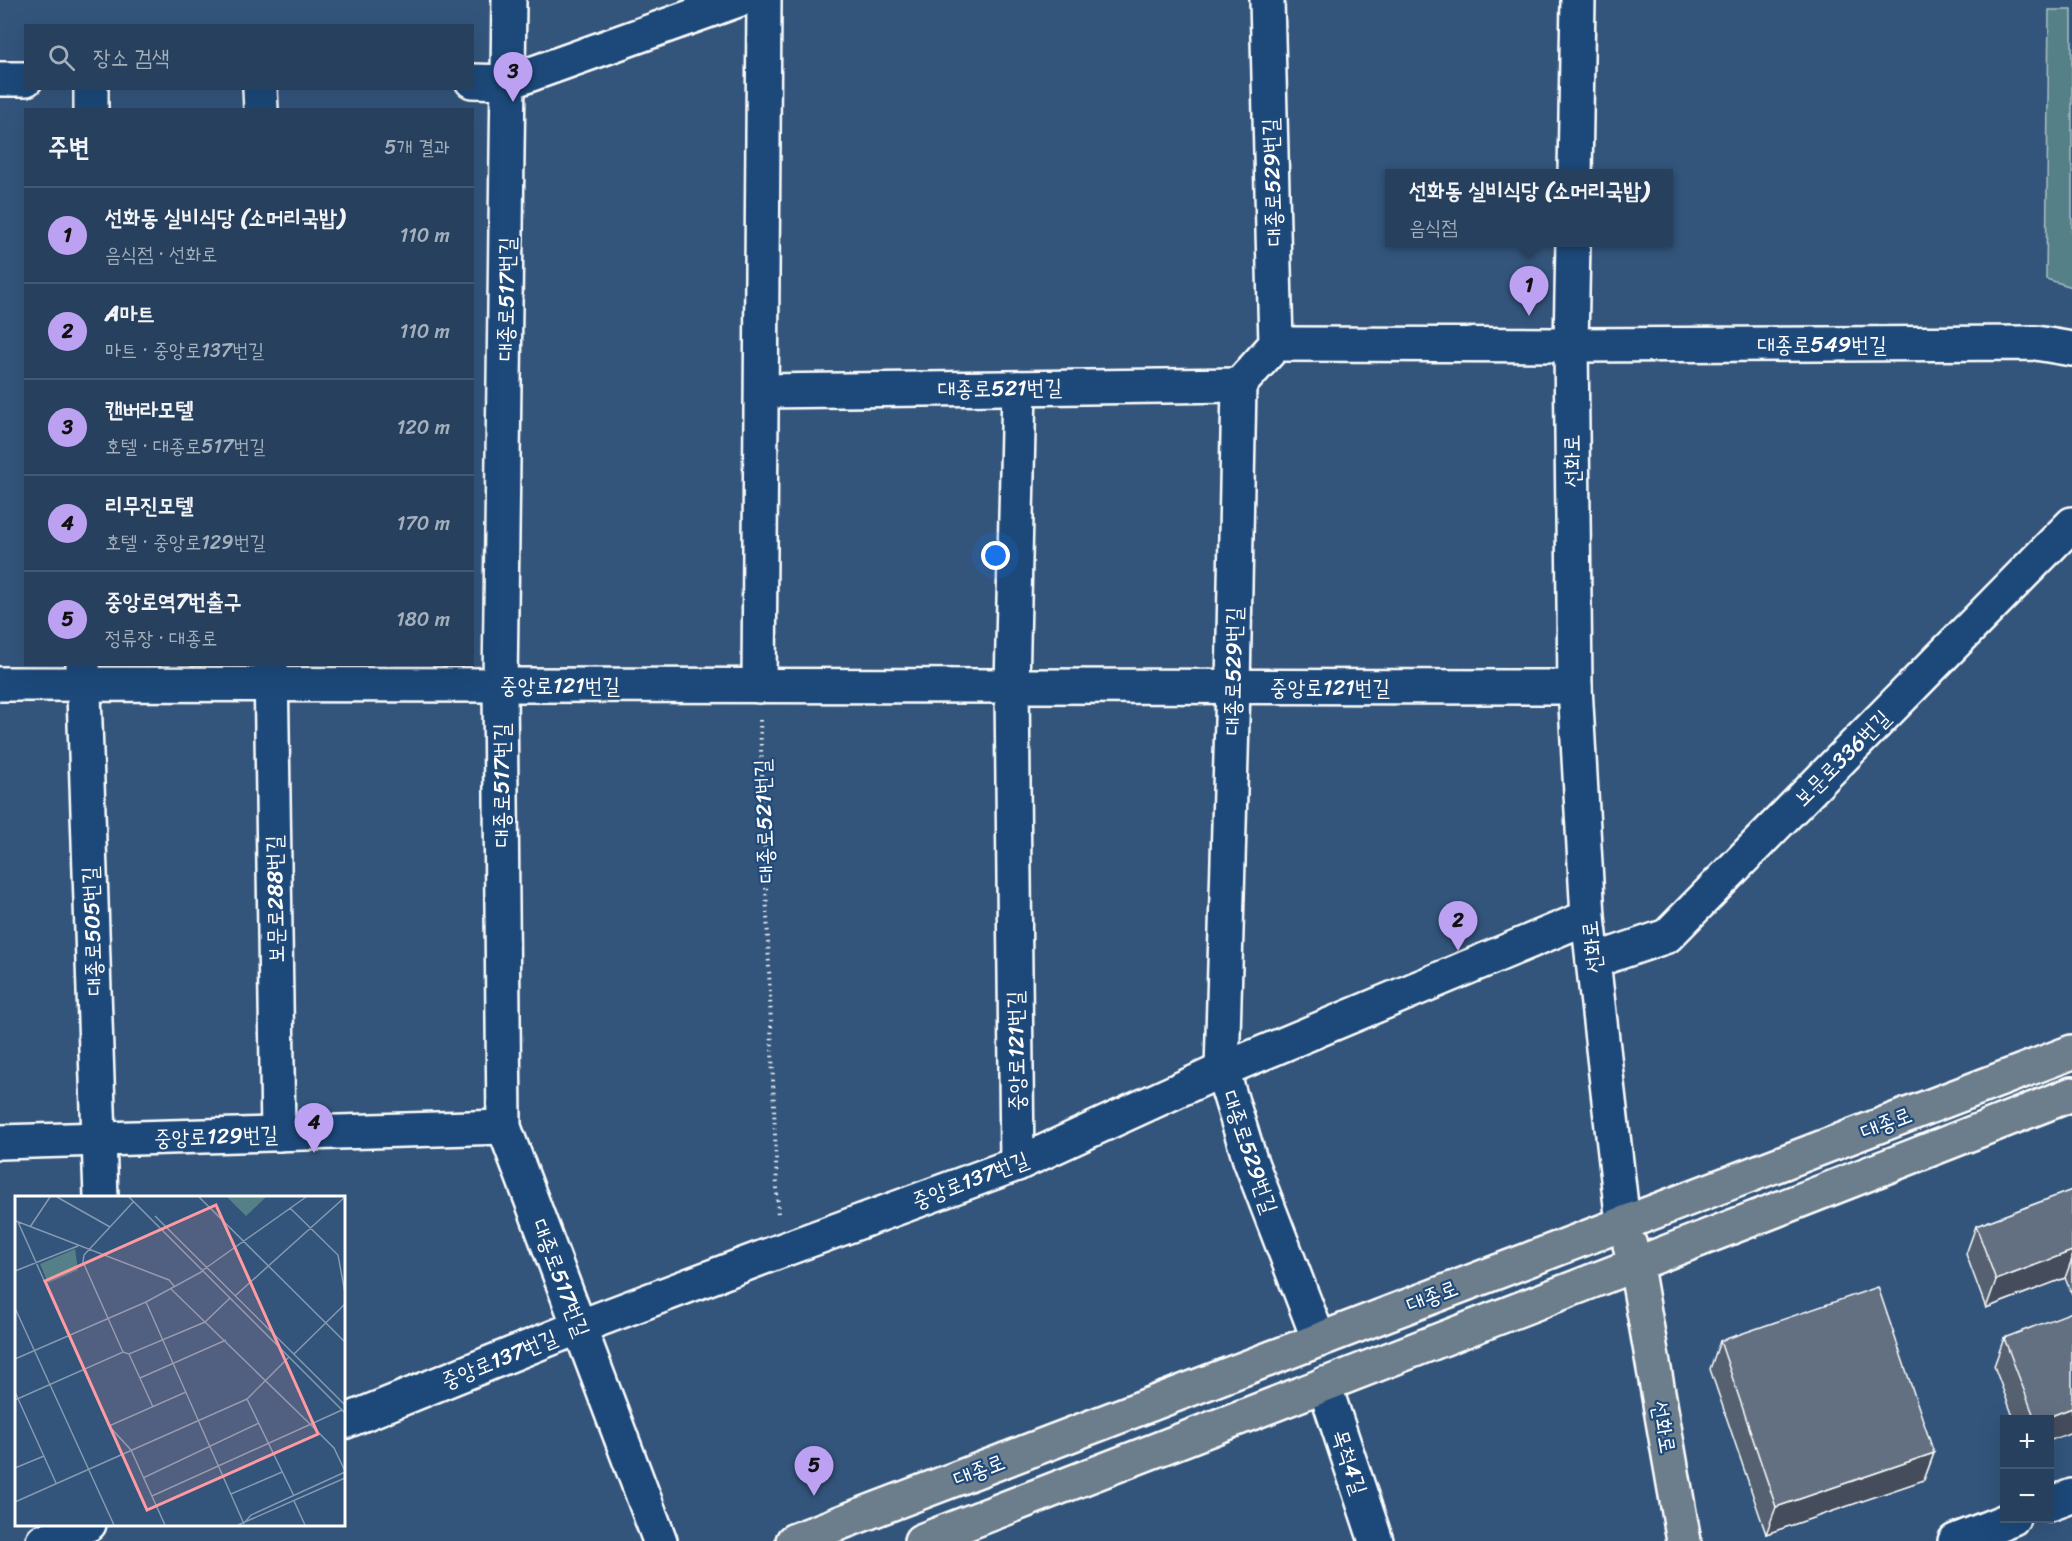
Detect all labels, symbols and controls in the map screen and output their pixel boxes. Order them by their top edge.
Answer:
search box [24,24,474,90]
text: 장소 검색 [93,38,170,77]
icon: search [45,41,78,74]
pin: 3 [494,52,532,102]
street label: 대종로529번길 [1250,117,1294,247]
text: 주변 [48,124,90,170]
text: 5개 결과 [384,130,450,165]
popup [1385,169,1673,247]
text: 선화동 실비식당 (소머리국밥) [1409,171,1649,210]
text: 선화동 실비식당 (소머리국밥) [105,198,344,237]
text: 음식점 [1409,210,1458,245]
text: 1 [63,218,72,253]
text: 110 m [400,218,450,253]
street label: 대종로517번길 [485,236,527,361]
text: 음식점 · 선화로 [105,237,217,272]
pin: 1 [1510,266,1549,316]
text: A마트 [105,294,155,333]
text: 2 [62,314,73,349]
text: 110 m [400,314,450,349]
street label: 대종로549번길 [1757,325,1887,364]
text: 마트 · 중앙로137번길 [105,333,264,368]
street label: 대종로521번길 [938,367,1063,409]
text: 캔버라모텔 [105,390,194,429]
text: 3 [62,410,73,445]
text: 120 m [397,410,450,445]
text: 호텔 · 대종로517번길 [105,429,266,464]
street label: 선화로 [1552,434,1592,488]
text: 리무진모텔 [105,486,194,525]
text: 4 [61,506,74,541]
text: 170 m [397,506,450,541]
text: 호텔 · 중앙로129번길 [105,525,266,560]
your location [981,541,1010,570]
text: 중앙로역7번출구 [105,582,241,621]
text: 5 [61,602,74,637]
text: 180 m [396,602,450,637]
street label: 대종로529번길 [1212,606,1254,735]
text: 정류장 · 대종로 [105,621,217,656]
street label: 중앙로121번길 [500,666,620,705]
street label: 중앙로121번길 [1270,668,1390,707]
street label: 보문로336번길 [1784,700,1900,816]
street label: 대종로517번길 [482,723,521,847]
street label: 대종로521번길 [742,758,786,884]
street label: 보문로288번길 [254,835,296,963]
street label: 대종로505번길 [70,865,114,996]
pin: 2 [1438,902,1478,951]
street label: 선화로 [1570,919,1614,975]
street label: 중앙로121번길 [995,990,1037,1111]
street label: 대종로529번길 [1211,1085,1289,1219]
street label: 대종로 [1854,1095,1918,1151]
pin: 4 [294,1104,334,1153]
street label: 중앙로129번길 [153,1114,279,1158]
street label: 중앙로137번길 [906,1140,1034,1220]
inset map [15,1196,345,1526]
street label: 대종로517번길 [521,1213,602,1343]
street label: 대종로 [1400,1268,1464,1324]
street label: 중앙로137번길 [435,1318,563,1400]
street label: 선화로 [1640,1397,1688,1457]
map controls [2000,1415,2054,1523]
button: + [2000,1415,2054,1469]
street label: 목척4길 [1321,1424,1379,1500]
street label: 대종로 [947,1442,1011,1498]
pin: 5 [794,1446,834,1496]
button: − [2000,1469,2054,1523]

